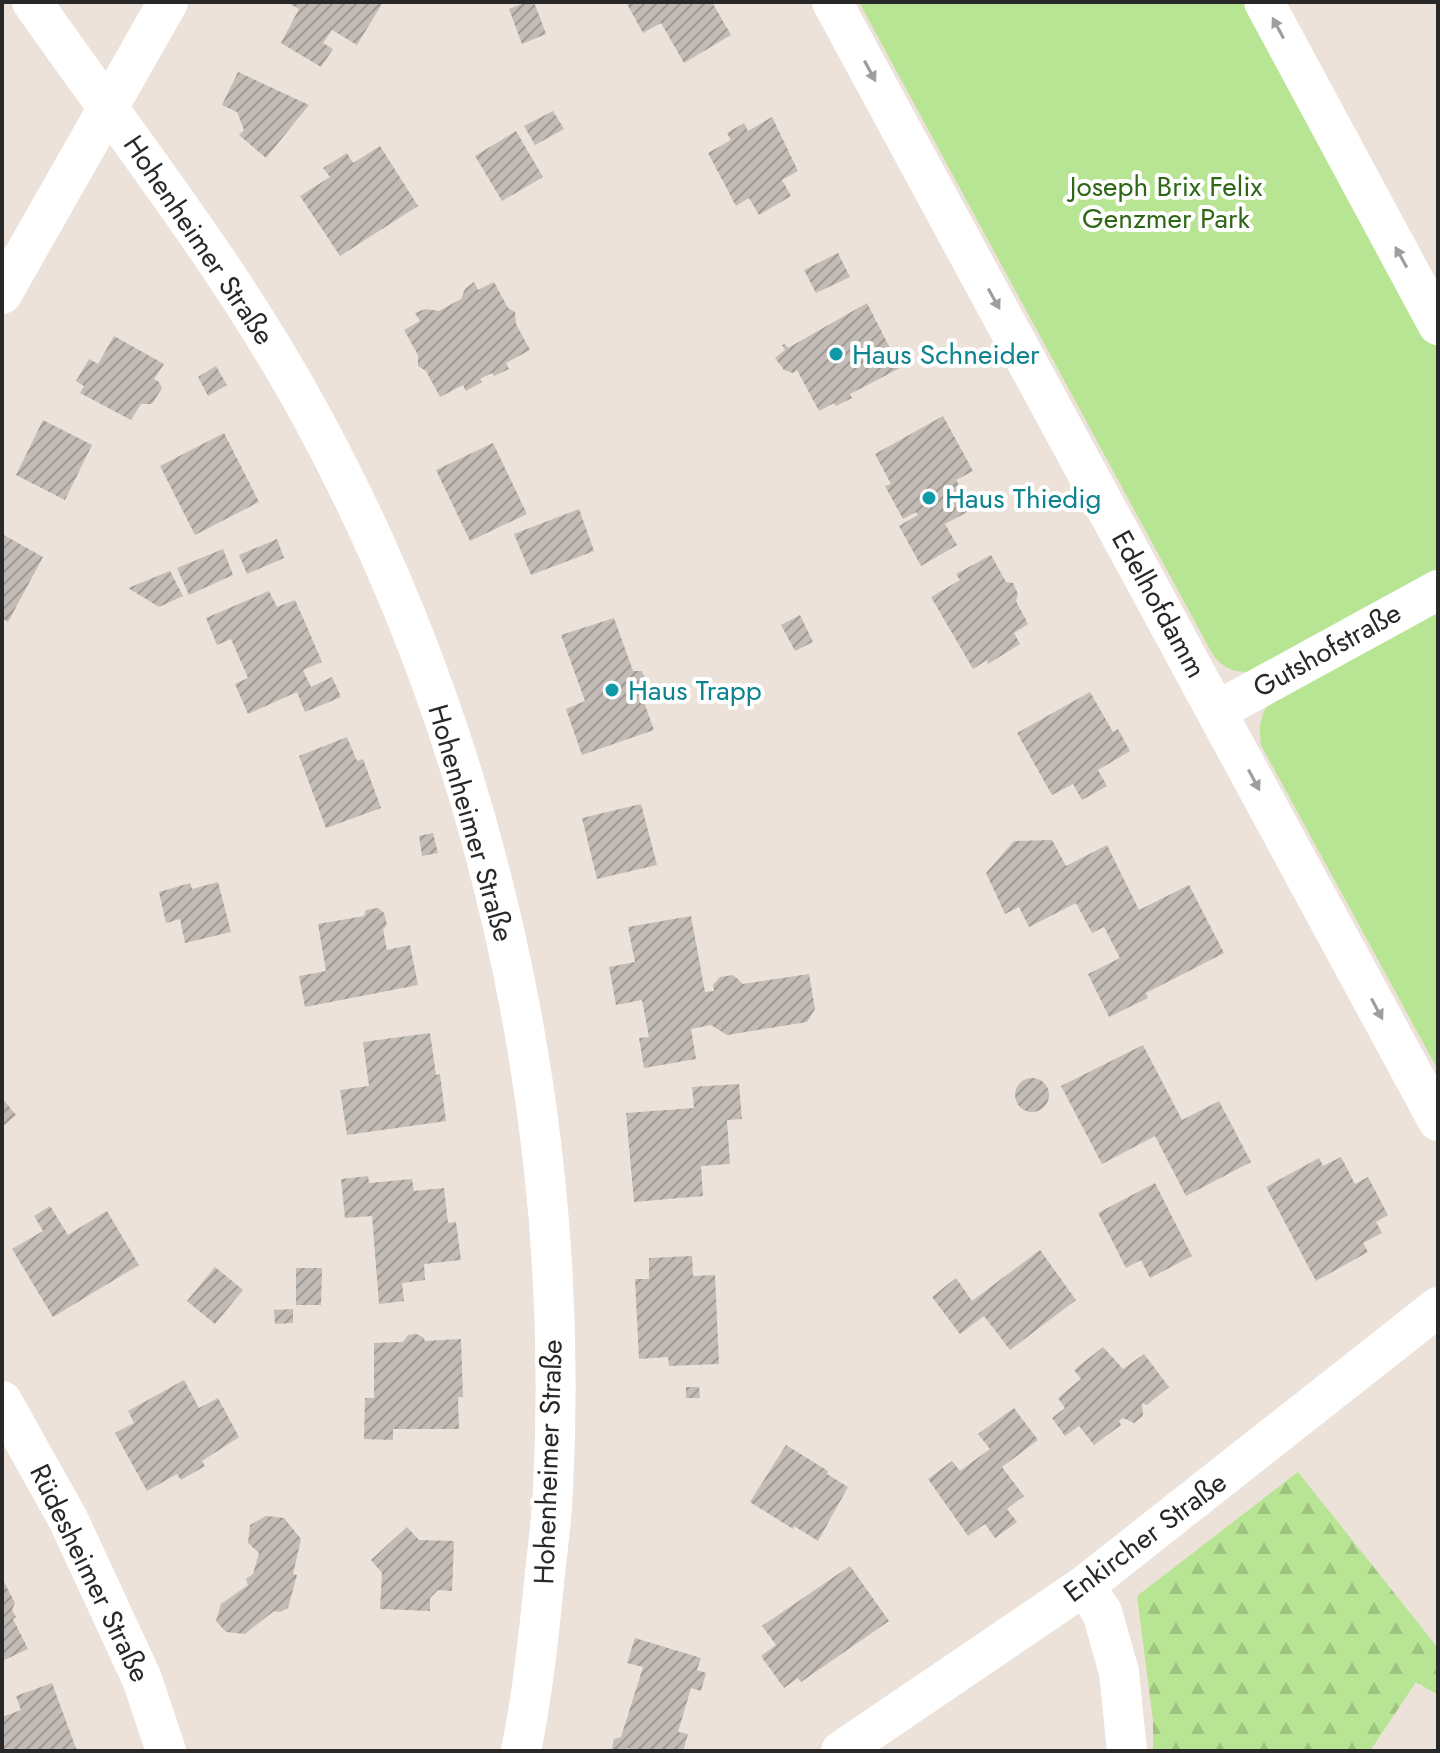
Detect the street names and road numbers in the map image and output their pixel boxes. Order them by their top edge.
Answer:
street label: Hohenheimer Straße [113,127,285,353]
street label: Edelhofdamm [1101,523,1217,685]
street label: Gutshofstraße [1245,592,1409,708]
street label: Hohenheimer Straße [418,700,524,946]
street label: Hohenheimer Straße [523,1339,573,1585]
street label: Rüdesheimer Straße [19,1457,161,1689]
street label: Enkircher Straße [1055,1462,1235,1612]

